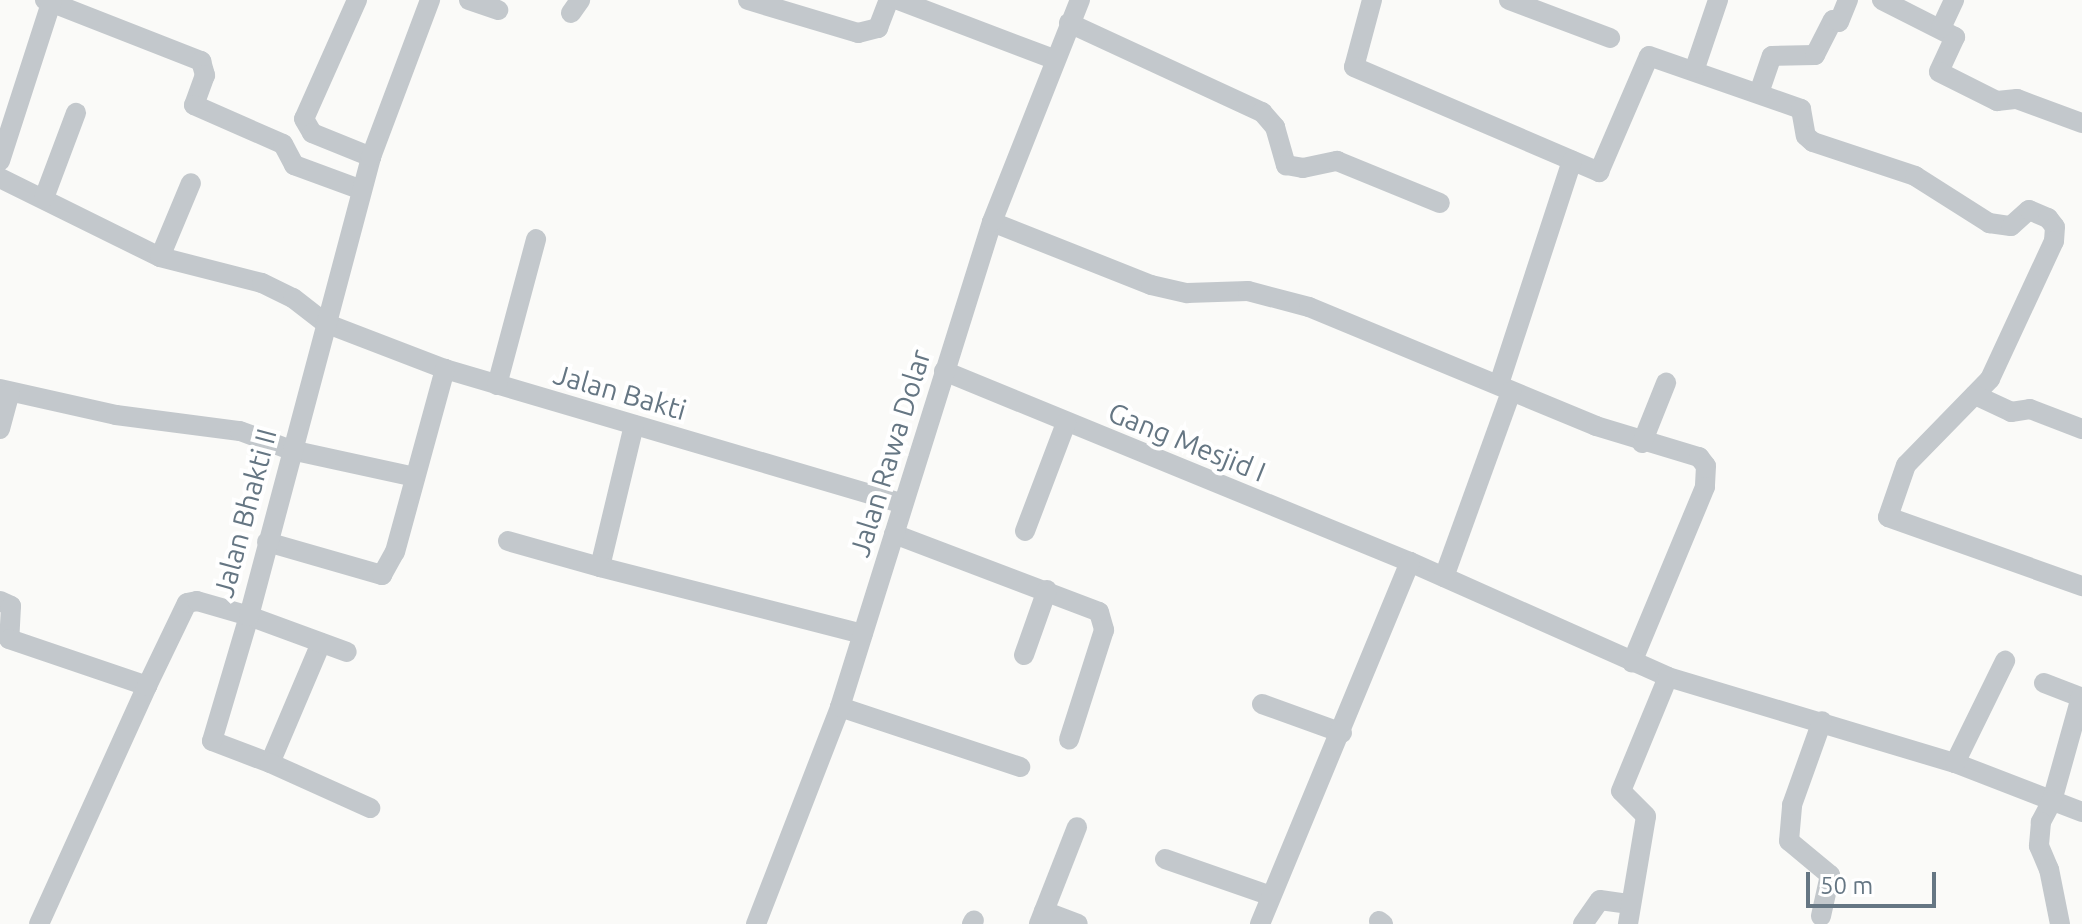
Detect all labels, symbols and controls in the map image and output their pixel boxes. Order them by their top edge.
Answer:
street label: Jalan Rawa Dolar [842,345,938,561]
street label: Jalan Bakti [550,357,690,427]
street label: Gang Mesjid I [1103,395,1271,489]
street label: Jalan Bhakti II [206,425,284,601]
scale bar [1810,856,1940,906]
text: 50 m [1820,872,1873,899]

